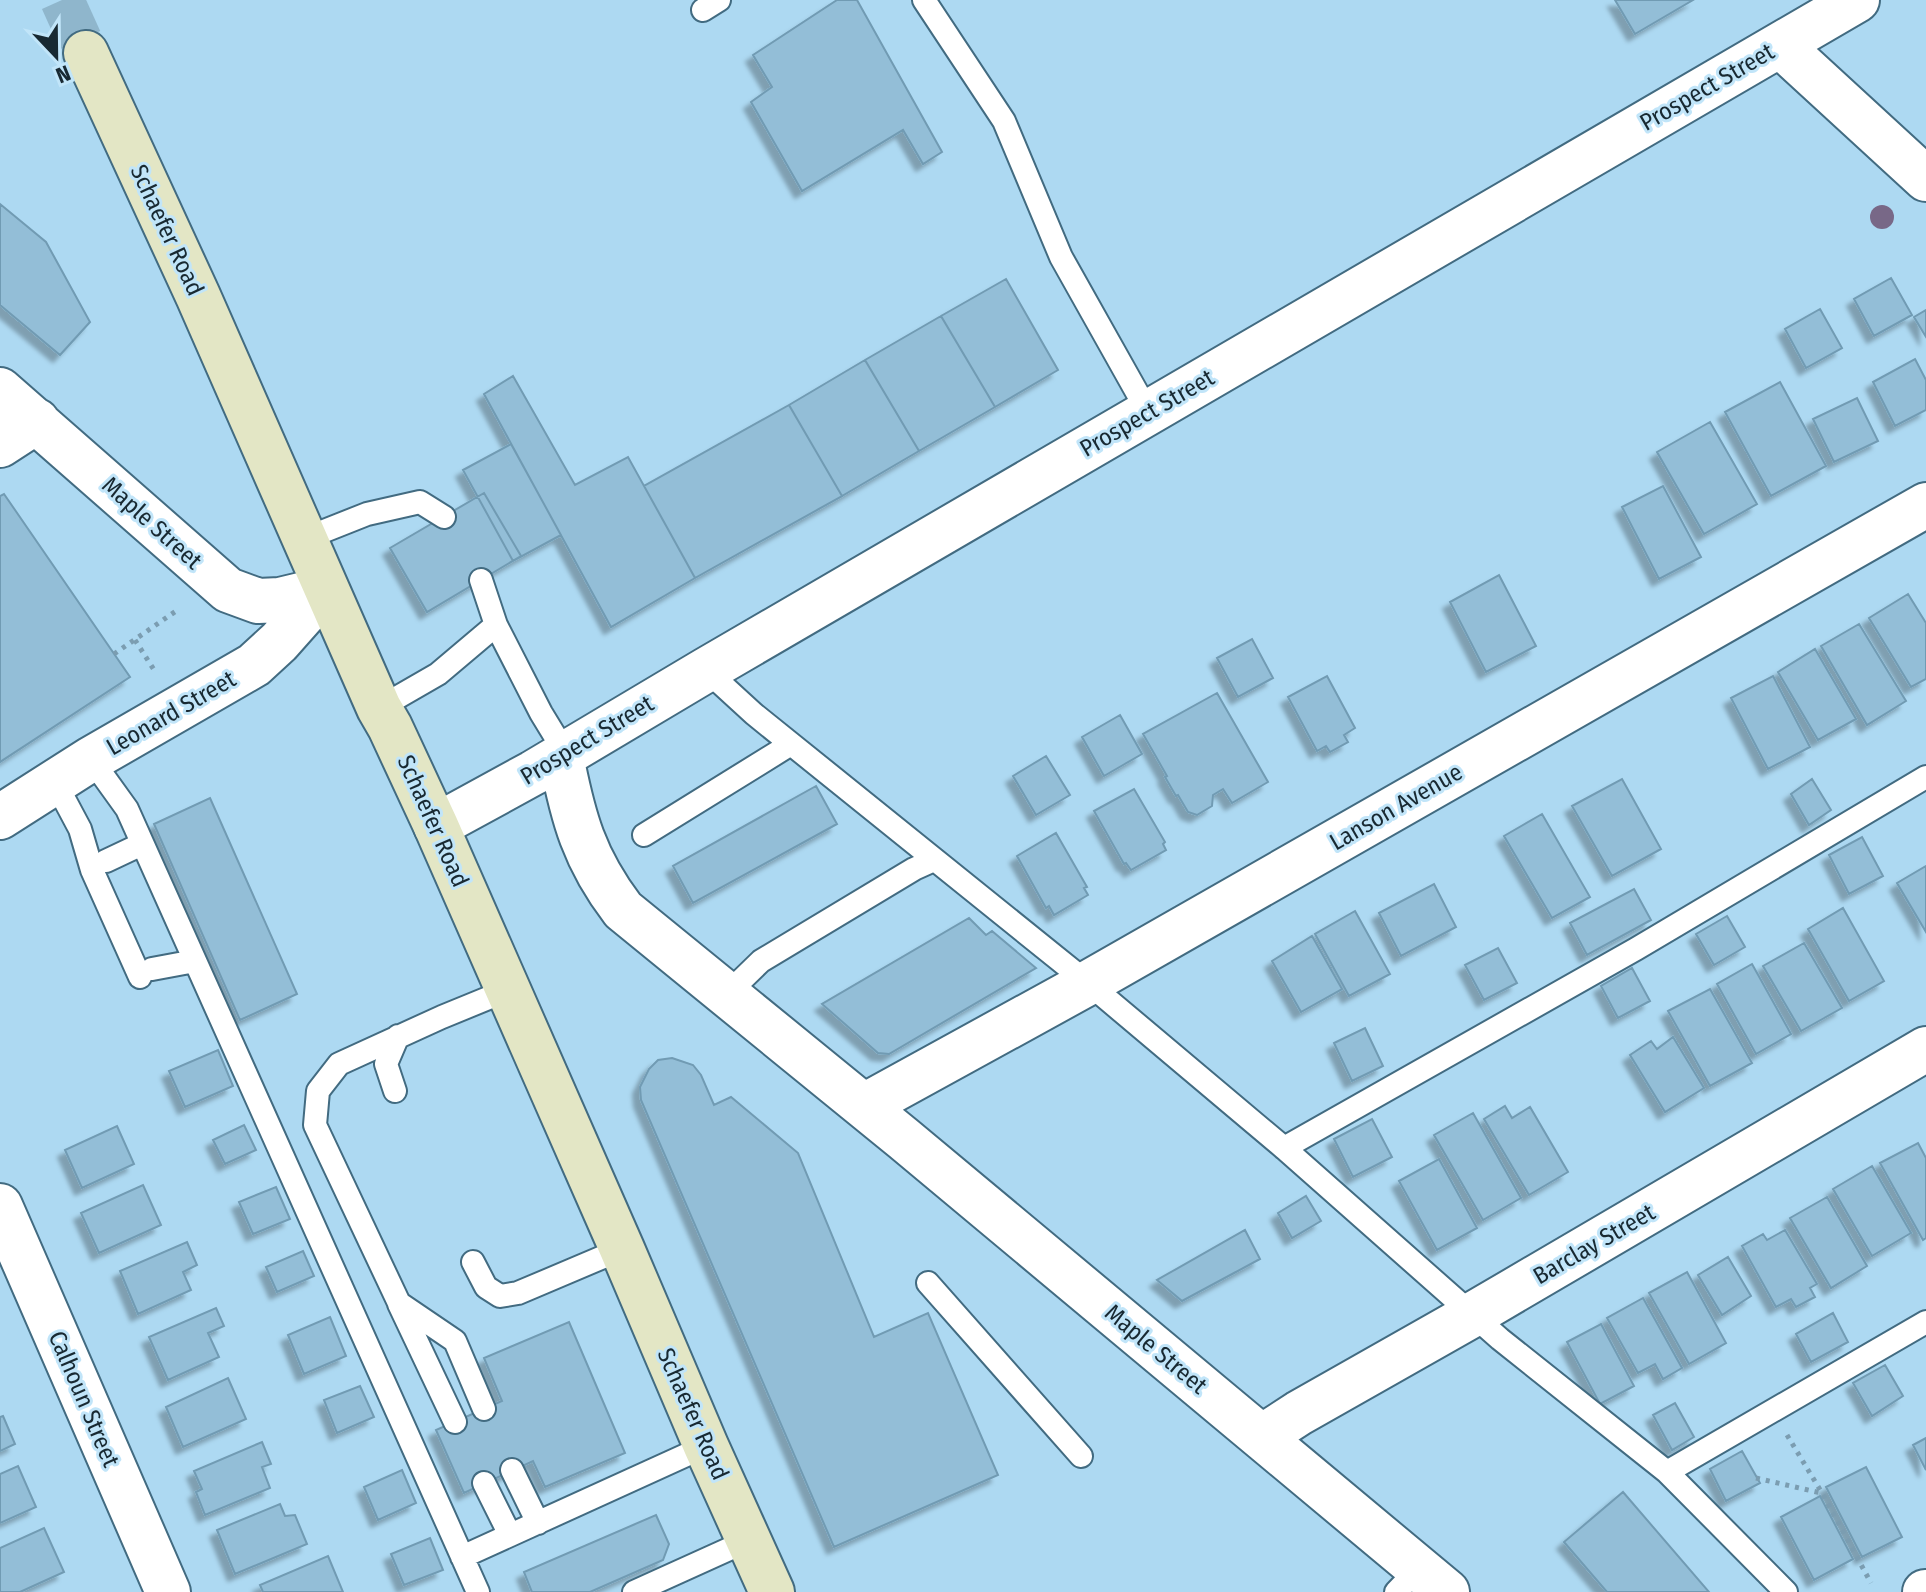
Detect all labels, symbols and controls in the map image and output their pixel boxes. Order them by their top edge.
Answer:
north arrow [16,16,96,96]
street label: Prospect Street [1635,37,1779,137]
text: N [52,59,74,89]
street label: Schaefer Road [124,160,210,300]
street label: Prospect Street [1075,363,1219,463]
street label: Maple Street [96,471,208,575]
street label: Leonard Street [102,665,241,761]
street label: Prospect Street [515,689,659,791]
street label: Schaefer Road [392,751,474,891]
street label: Lanson Avenue [1325,758,1467,856]
street label: Barclay Street [1528,1198,1660,1290]
street label: Maple Street [1099,1298,1213,1400]
street label: Calhoun Street [43,1327,125,1471]
street label: Schaefer Road [652,1344,734,1484]

